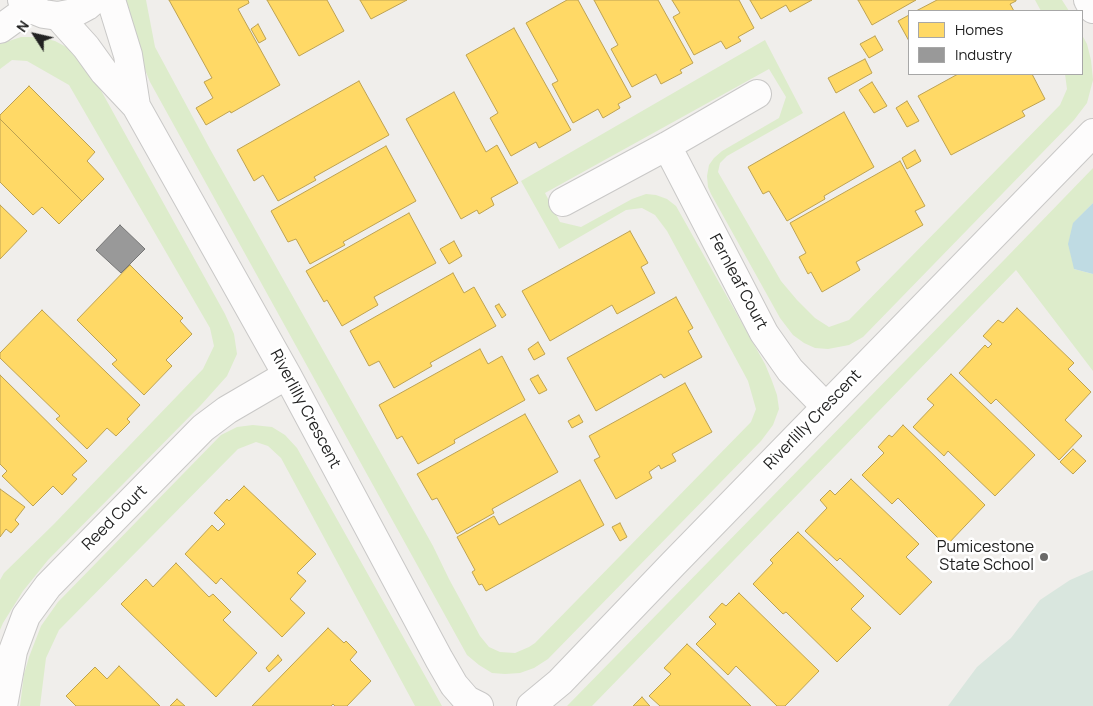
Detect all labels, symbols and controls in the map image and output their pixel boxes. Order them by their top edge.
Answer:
north arrow [10,10,60,60]
legend [908,10,1083,75]
text: N [12,17,33,36]
text: Homes [955,19,1003,40]
text: Industry [955,44,1012,65]
street label: Fernleaf Court [705,231,771,333]
street label: Riverlilly Crescent [266,346,344,472]
street label: Riverlilly Crescent [760,366,866,474]
street label: Reed Court [78,481,152,555]
place label: Pumicestone State School [937,538,1034,576]
marker: Pumicestone State School [1038,551,1050,563]

